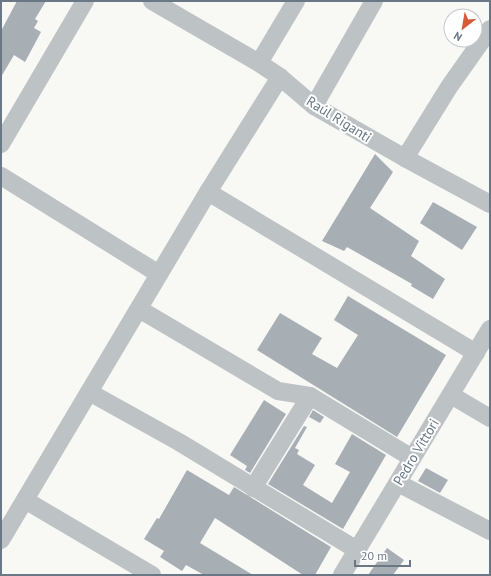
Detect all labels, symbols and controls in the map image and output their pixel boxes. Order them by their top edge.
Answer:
north arrow [443,8,483,48]
text: N [451,29,465,44]
street label: Raúl Riganti [303,92,375,146]
street label: Pedro Vittori [389,415,443,489]
scale bar [355,542,410,568]
text: 20 m [361,548,387,563]

